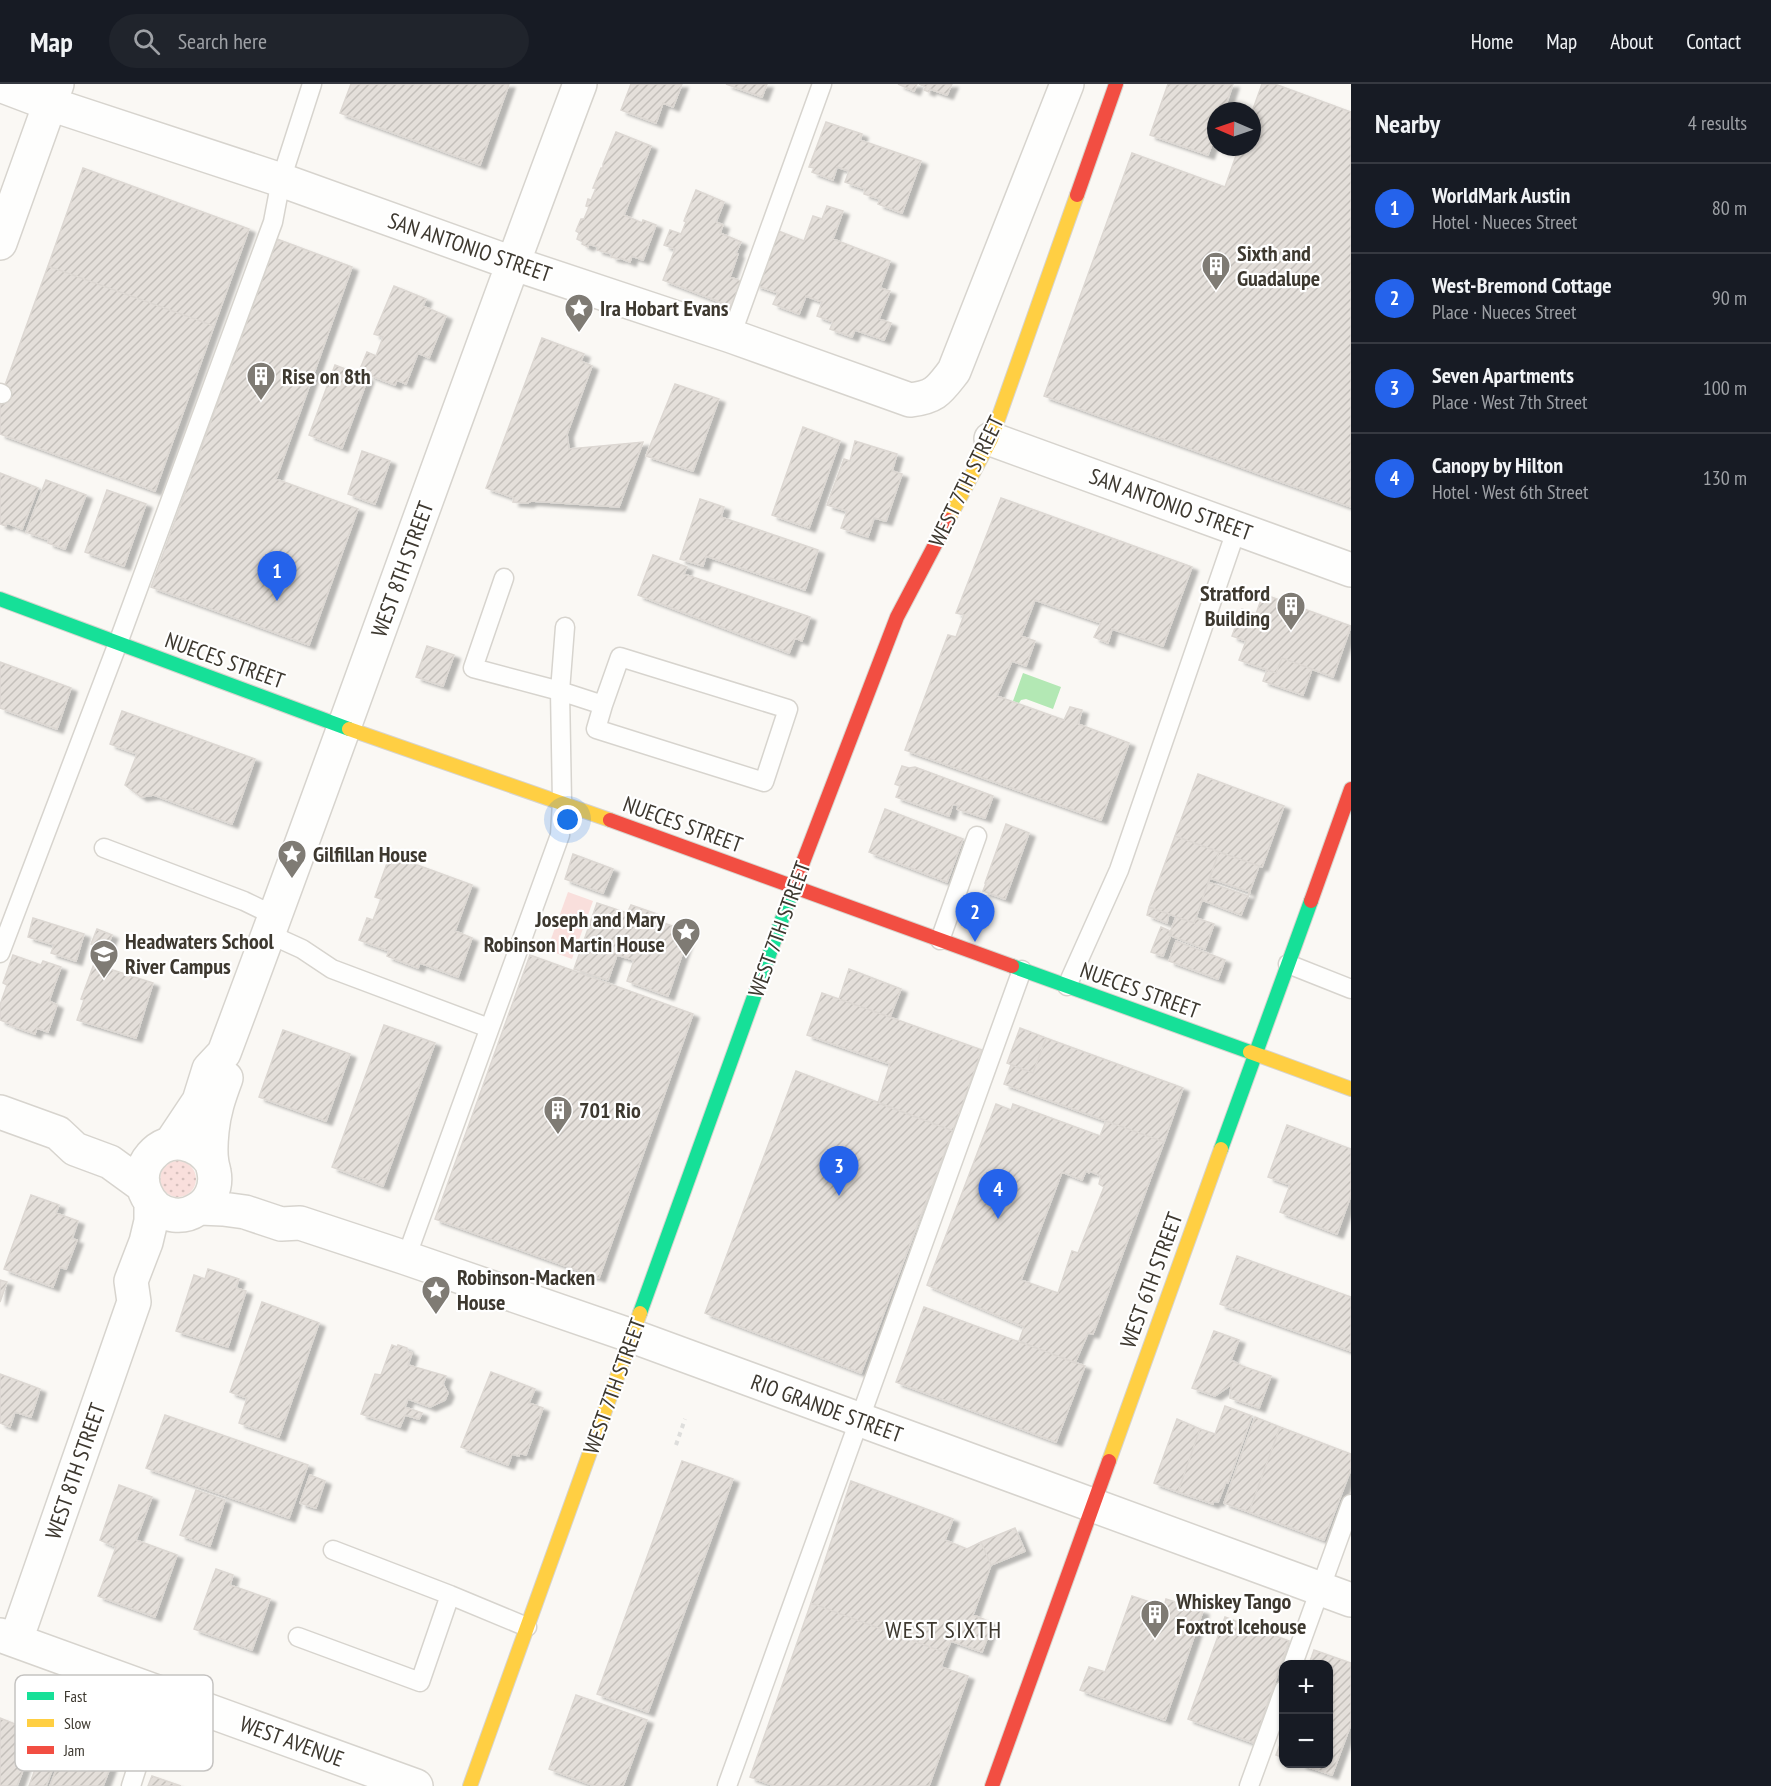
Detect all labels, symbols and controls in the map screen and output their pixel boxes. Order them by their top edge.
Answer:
search box [109,14,529,68]
text: Map [30,23,73,60]
icon: search [130,25,163,58]
text: Search here [178,27,267,55]
text: Home [1471,28,1513,55]
text: Map [1546,28,1577,55]
text: About [1610,28,1653,55]
text: Contact [1686,28,1741,55]
north arrow [1207,102,1261,156]
text: Nearby [1375,107,1440,140]
text: 4 results [1688,110,1747,136]
text: WorldMark Austin [1432,181,1570,209]
text: 1 [1390,195,1399,221]
text: 80 m [1712,195,1747,221]
street label: SAN ANTONIO STREET [384,206,556,288]
text: Hotel · Nueces Street [1432,209,1577,235]
place label: Sixth and Guadalupe [1237,239,1320,292]
building icon: Sixth and Guadalupe [1200,250,1232,292]
text: West-Bremond Cottage [1432,271,1612,299]
text: 2 [1390,285,1399,311]
text: 90 m [1712,285,1747,311]
place icon: Ira Hobart Evans [563,292,595,334]
place label: Ira Hobart Evans [600,294,729,322]
text: Place · Nueces Street [1432,299,1576,325]
building icon: Rise on 8th [245,360,277,402]
text: Seven Apartments [1432,361,1574,389]
place label: Rise on 8th [282,362,371,390]
text: 3 [1390,375,1399,401]
text: 100 m [1703,375,1747,401]
text: Place · West 7th Street [1432,389,1587,415]
street label: WEST 7TH STREET [922,411,1010,551]
text: Canopy by Hilton [1432,451,1563,479]
street label: SAN ANTONIO STREET [1086,462,1256,547]
text: 4 [1390,465,1399,491]
text: 130 m [1703,465,1747,491]
text: Hotel · West 6th Street [1432,479,1588,505]
street label: WEST 8TH STREET [365,497,440,641]
pin: 1 [258,552,296,601]
place label: Stratford Building [1200,579,1270,632]
building icon: Stratford Building [1275,590,1307,632]
street label: NUECES STREET [162,625,289,695]
street label: NUECES STREET [620,789,747,859]
your location [553,805,582,834]
place icon: Gilfillan House [276,838,308,880]
place label: Gilfillan House [313,840,427,868]
street label: WEST 7TH STREET [742,857,817,1001]
pin: 2 [956,892,994,942]
place label: Joseph and Mary Robinson Martin House [484,905,666,958]
place icon: Joseph and Mary Robinson Martin House [670,916,702,958]
place label: Headwaters School River Campus [125,927,275,980]
school or university icon: Headwaters School River Campus [88,938,120,980]
street label: NUECES STREET [1077,955,1204,1025]
building icon: 701 Rio [542,1094,574,1136]
place label: 701 Rio [579,1096,641,1124]
pin: 3 [820,1146,858,1196]
pin: 4 [978,1170,1018,1219]
street label: WEST 6TH STREET [1114,1208,1189,1352]
place label: Robinson-Macken House [457,1263,595,1316]
place icon: Robinson-Macken House [420,1274,452,1316]
street label: WEST 7TH STREET [577,1314,652,1458]
street label: RIO GRANDE STREET [747,1368,907,1449]
street label: WEST 8TH STREET [39,1399,111,1543]
place label: Whiskey Tango Foxtrot Icehouse [1175,1587,1306,1640]
building icon: Whiskey Tango Foxtrot Icehouse [1139,1598,1171,1640]
district label: WEST SIXTH [885,1614,1003,1645]
map controls [1279,1660,1333,1768]
button: + [1279,1660,1333,1714]
legend [15,1675,213,1771]
text: Fast [64,1686,87,1706]
street label: WEST AVENUE [236,1709,348,1773]
text: Slow [64,1713,91,1733]
button: − [1279,1714,1333,1768]
text: Jam [63,1740,85,1760]

